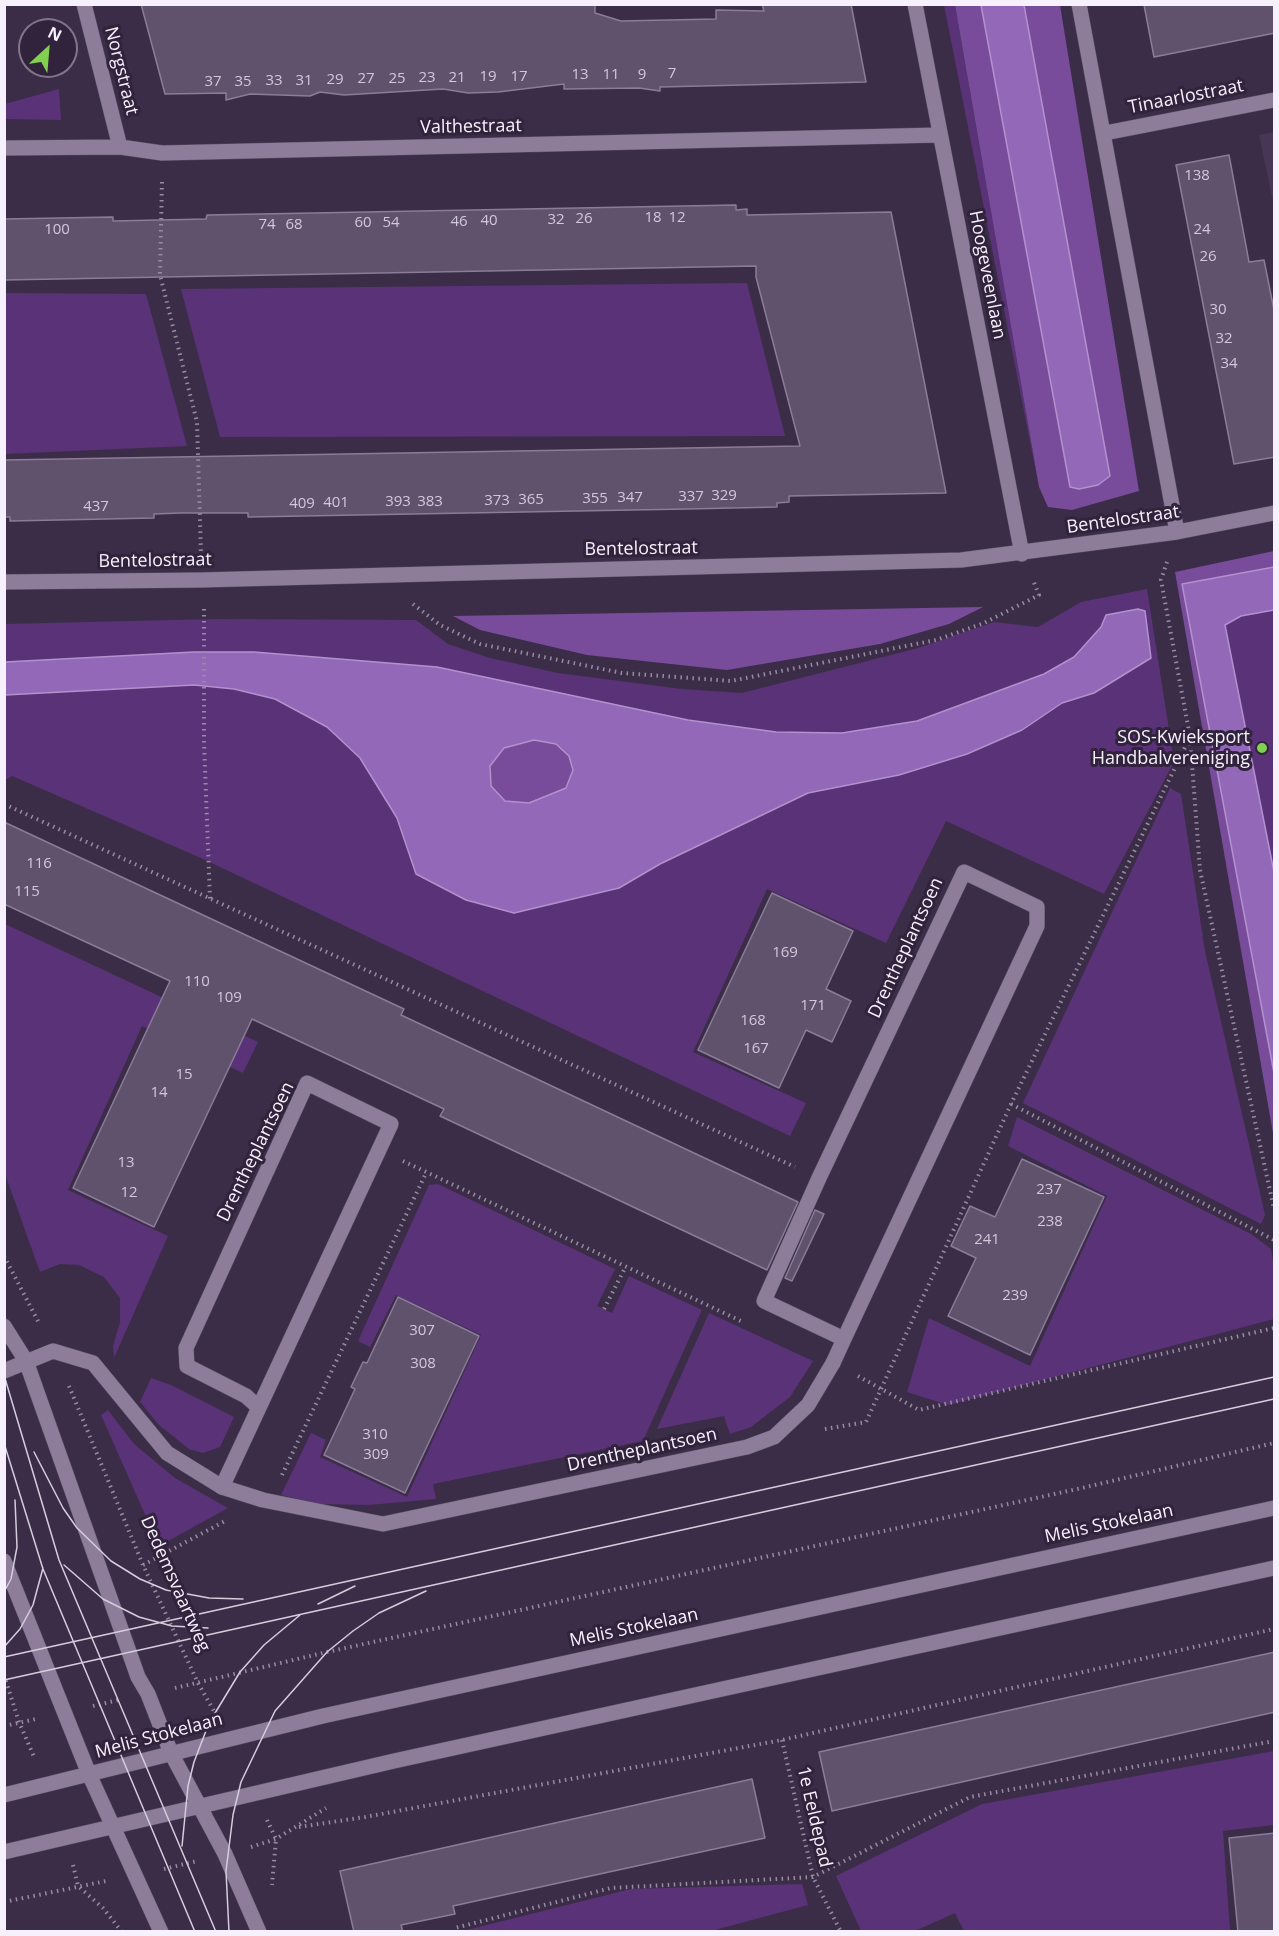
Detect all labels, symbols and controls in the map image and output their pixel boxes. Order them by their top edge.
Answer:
north arrow [18,18,78,78]
text: N [44,21,66,46]
street label: Norgstraat [100,25,142,117]
house number: 7 [668,65,676,83]
house number: 13 [571,66,589,84]
house number: 11 [602,66,620,84]
house number: 9 [638,66,646,84]
house number: 19 [479,68,497,86]
house number: 17 [510,68,528,86]
house number: 23 [418,69,436,87]
house number: 21 [448,69,466,87]
house number: 27 [357,70,375,88]
house number: 25 [388,70,406,88]
house number: 29 [326,71,344,89]
house number: 33 [265,72,283,90]
house number: 31 [295,72,313,90]
house number: 37 [204,73,222,91]
house number: 35 [234,73,252,91]
street label: Tinaarlostraat [1127,75,1245,119]
street label: Valthestraat [420,115,522,139]
house number: 138 [1184,167,1210,185]
house number: 18 [644,209,662,227]
house number: 12 [668,209,686,227]
street label: Hoogeveenlaan [964,209,1010,341]
house number: 26 [575,210,593,228]
house number: 32 [547,211,565,229]
house number: 40 [480,212,498,230]
house number: 46 [450,213,468,231]
house number: 60 [354,214,372,232]
house number: 54 [382,214,400,232]
house number: 74 [258,216,276,234]
house number: 68 [285,216,303,234]
house number: 100 [44,221,70,239]
house number: 24 [1193,221,1211,239]
house number: 26 [1199,248,1217,266]
house number: 30 [1209,301,1227,319]
house number: 32 [1215,330,1233,348]
house number: 34 [1220,355,1238,373]
house number: 329 [711,487,737,505]
house number: 337 [678,488,704,506]
house number: 347 [617,489,643,507]
house number: 355 [582,490,608,508]
house number: 365 [518,491,544,509]
house number: 373 [484,492,510,510]
house number: 393 [385,493,411,511]
house number: 383 [417,493,443,511]
house number: 401 [323,494,349,512]
house number: 409 [289,495,315,513]
house number: 437 [83,498,109,516]
street label: Bentelostraat [1065,501,1181,539]
street label: Bentelostraat [584,537,698,561]
street label: Bentelostraat [98,549,212,573]
place label: SOS-Kwieksport Handbalvereniging [1092,727,1250,770]
marker: SOS-Kwieksport Handbalvereniging [1255,741,1269,755]
house number: 116 [26,855,52,873]
street label: Drentheplantsoen [864,874,948,1022]
house number: 115 [14,883,40,901]
house number: 169 [772,944,798,962]
house number: 110 [184,973,210,991]
house number: 109 [216,989,242,1007]
house number: 171 [800,997,826,1015]
house number: 168 [740,1012,766,1030]
house number: 167 [743,1040,769,1058]
house number: 15 [175,1066,193,1084]
street label: Drentheplantsoen [213,1079,299,1225]
house number: 14 [150,1084,168,1102]
house number: 13 [117,1154,135,1172]
house number: 237 [1036,1181,1062,1199]
house number: 12 [120,1184,138,1202]
house number: 238 [1037,1213,1063,1231]
house number: 241 [974,1231,1000,1249]
house number: 239 [1002,1287,1028,1305]
house number: 307 [409,1322,435,1340]
house number: 308 [410,1355,436,1373]
street label: Drentheplantsoen [565,1424,719,1476]
house number: 310 [362,1426,388,1444]
house number: 309 [363,1446,389,1464]
street label: Melis Stokelaan [1043,1500,1175,1548]
street label: Dedemsvaartweg [135,1513,215,1655]
street label: Melis Stokelaan [568,1604,700,1652]
street label: Melis Stokelaan [93,1709,225,1763]
street label: 1e Eeldepad [792,1764,836,1870]

